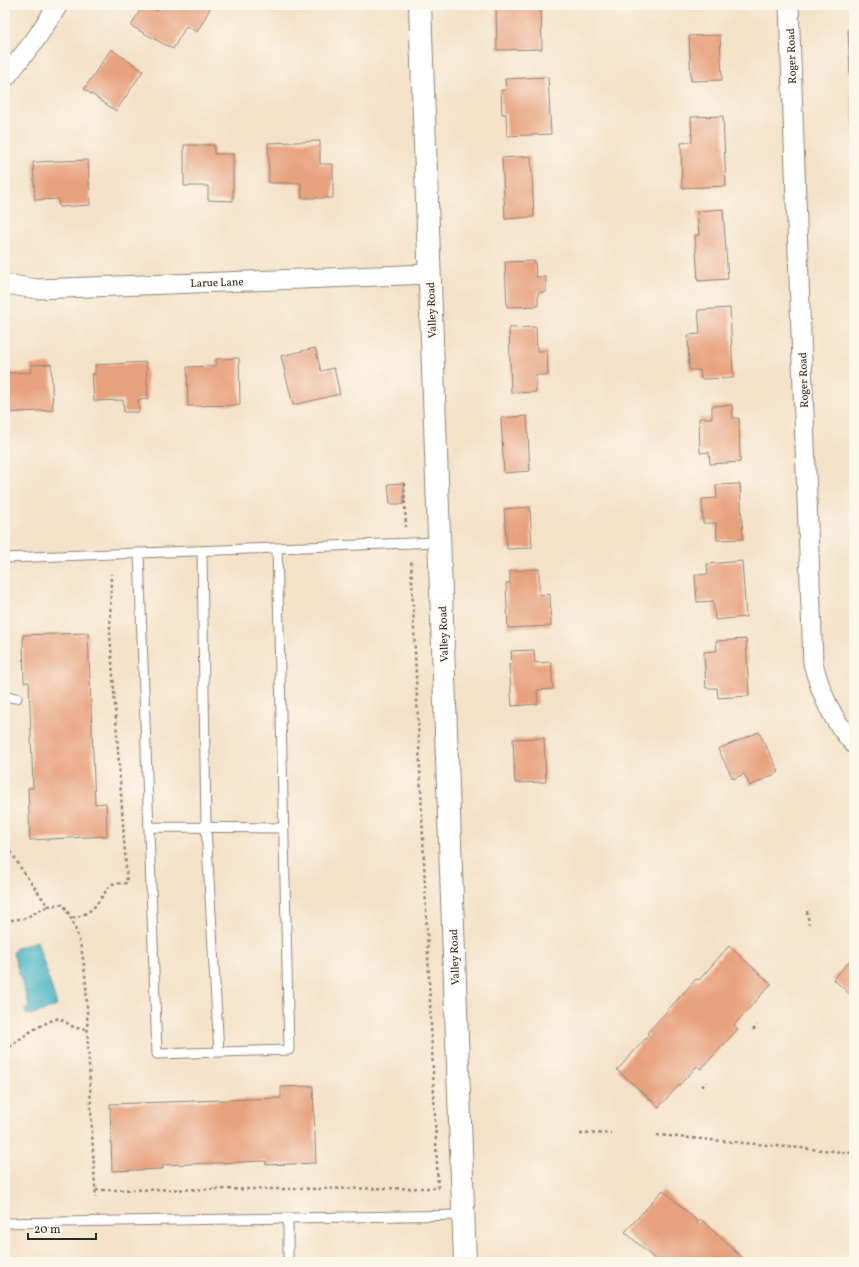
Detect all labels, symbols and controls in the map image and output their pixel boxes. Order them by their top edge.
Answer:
street label: Roger Road [784,28,801,84]
street label: Larue Lane [190,275,244,292]
street label: Valley Road [424,282,441,338]
street label: Roger Road [796,352,813,408]
street label: Valley Road [436,606,453,662]
street label: Valley Road [447,929,464,985]
scale bar [28,1215,96,1241]
text: 20 m [34,1222,61,1238]

